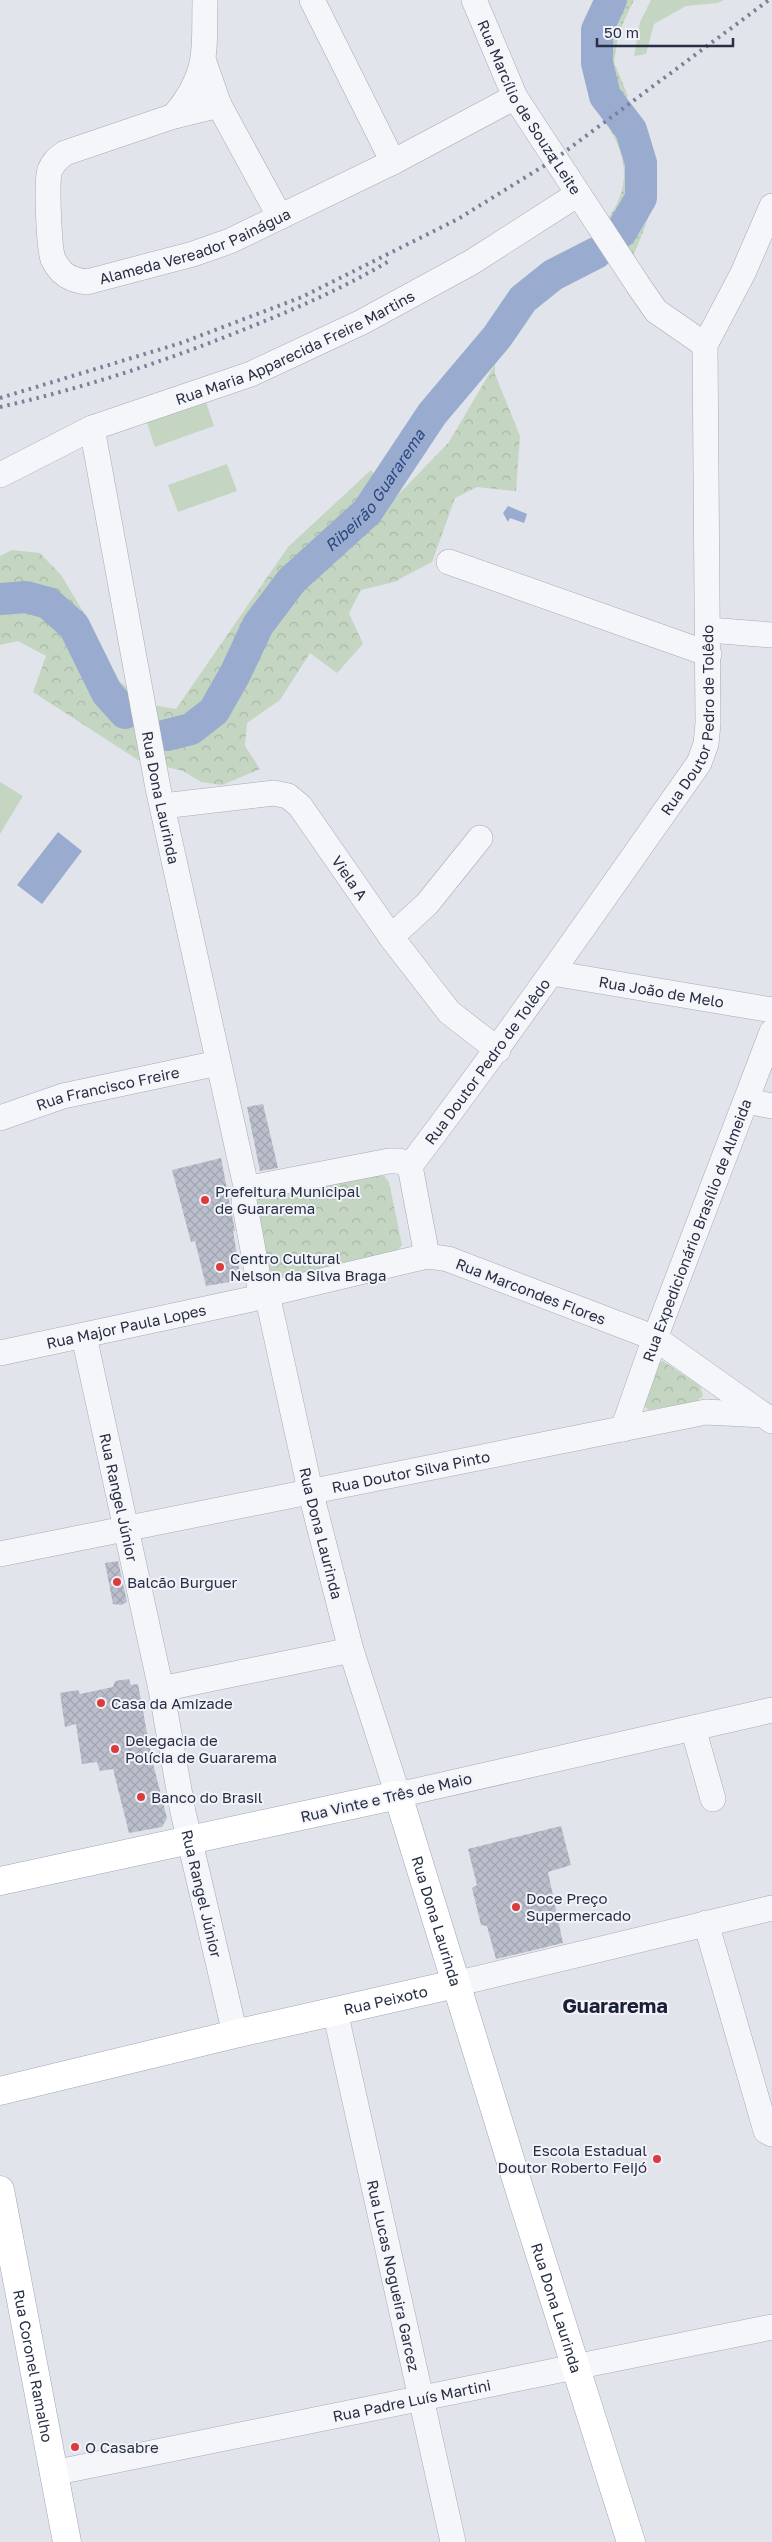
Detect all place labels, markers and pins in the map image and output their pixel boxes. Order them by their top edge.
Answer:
place label: Prefeitura Municipal de Guararema [215,1182,360,1217]
marker: Prefeitura Municipal de Guararema [199,1194,211,1206]
place label: Centro Cultural Nelson da Silva Braga [230,1249,387,1284]
marker: Centro Cultural Nelson da Silva Braga [214,1261,226,1273]
place label: Balcão Burguer [127,1573,237,1591]
marker: Balcão Burguer [111,1576,123,1588]
place label: Casa da Amizade [111,1694,233,1712]
marker: Casa da Amizade [95,1697,107,1709]
place label: Delegacia de Polícia de Guararema [125,1731,277,1766]
marker: Delegacia de Polícia de Guararema [109,1743,121,1755]
place label: Banco do Brasil [151,1788,263,1806]
marker: Banco do Brasil [135,1791,147,1803]
place label: Doce Preço Supermercado [526,1889,631,1924]
marker: Doce Preço Supermercado [510,1901,522,1913]
place label: Escola Estadual Doutor Roberto Feijó [497,2141,647,2176]
marker: Escola Estadual Doutor Roberto Feijó [651,2153,663,2165]
place label: O Casabre [85,2438,159,2456]
marker: O Casabre [69,2441,81,2453]

